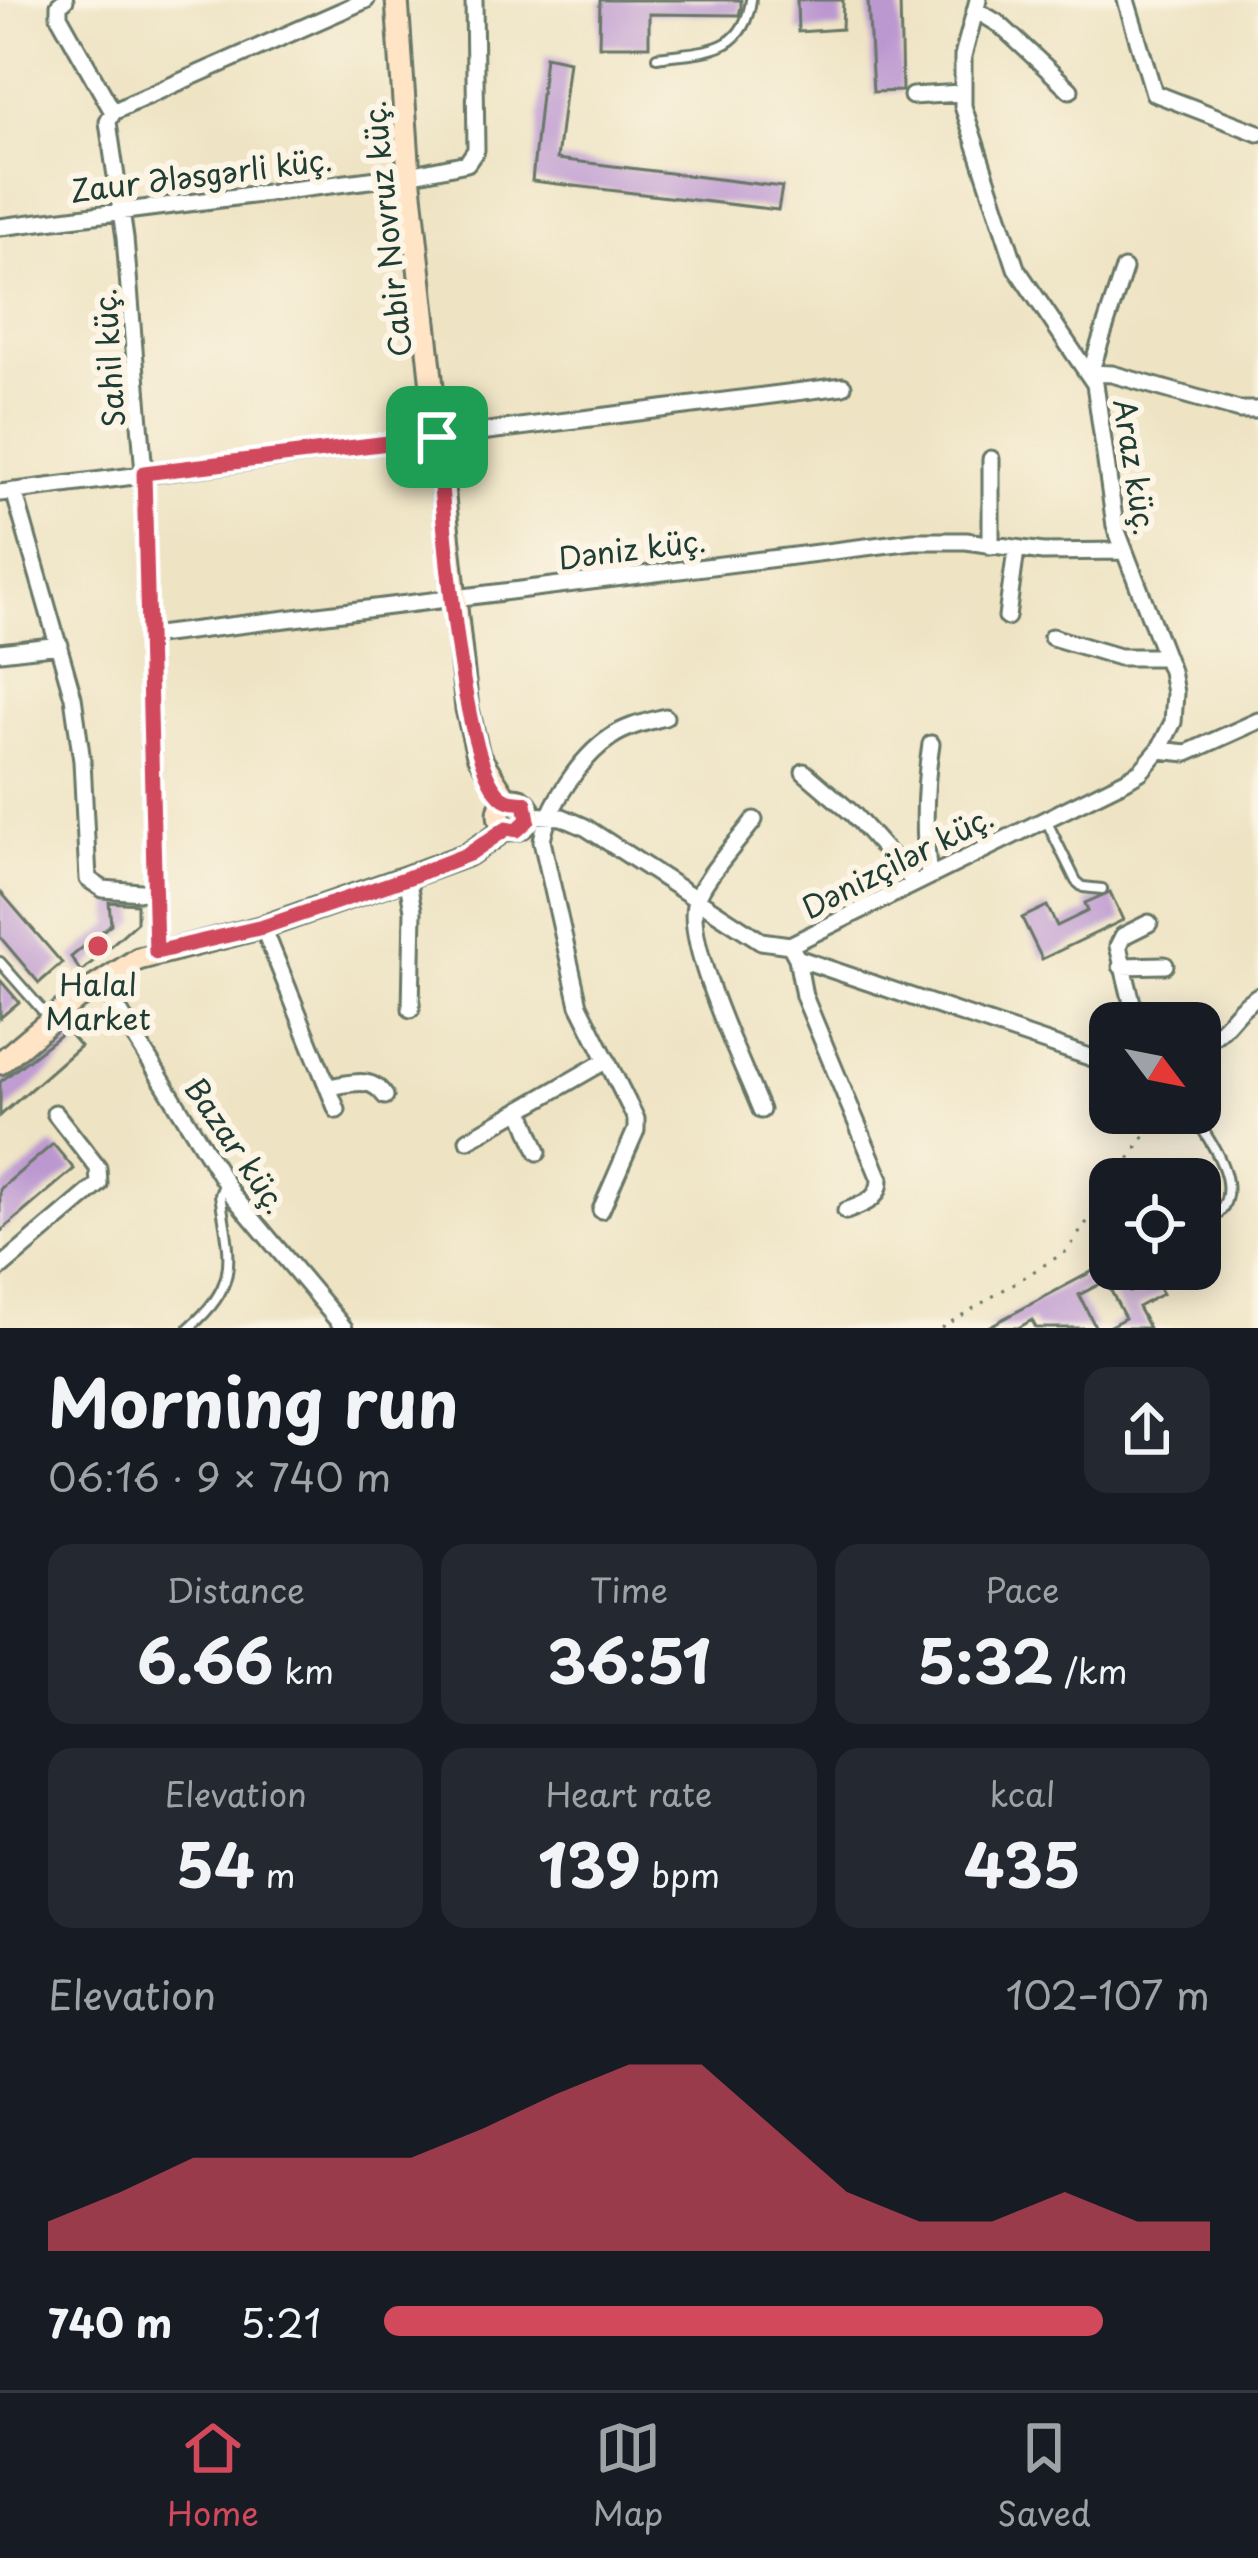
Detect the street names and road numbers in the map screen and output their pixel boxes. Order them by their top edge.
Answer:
street label: Cabir Novruz küç. [350,99,422,359]
street label: Zaur Ələsgərli küç. [68,136,334,212]
street label: Sahil küç. [81,287,135,429]
street label: Araz küç. [1103,396,1169,538]
street label: Dәniz küç. [556,517,708,579]
street label: Dәnizçilәr küç. [793,793,1001,929]
street label: Bazar küç. [175,1068,299,1222]

